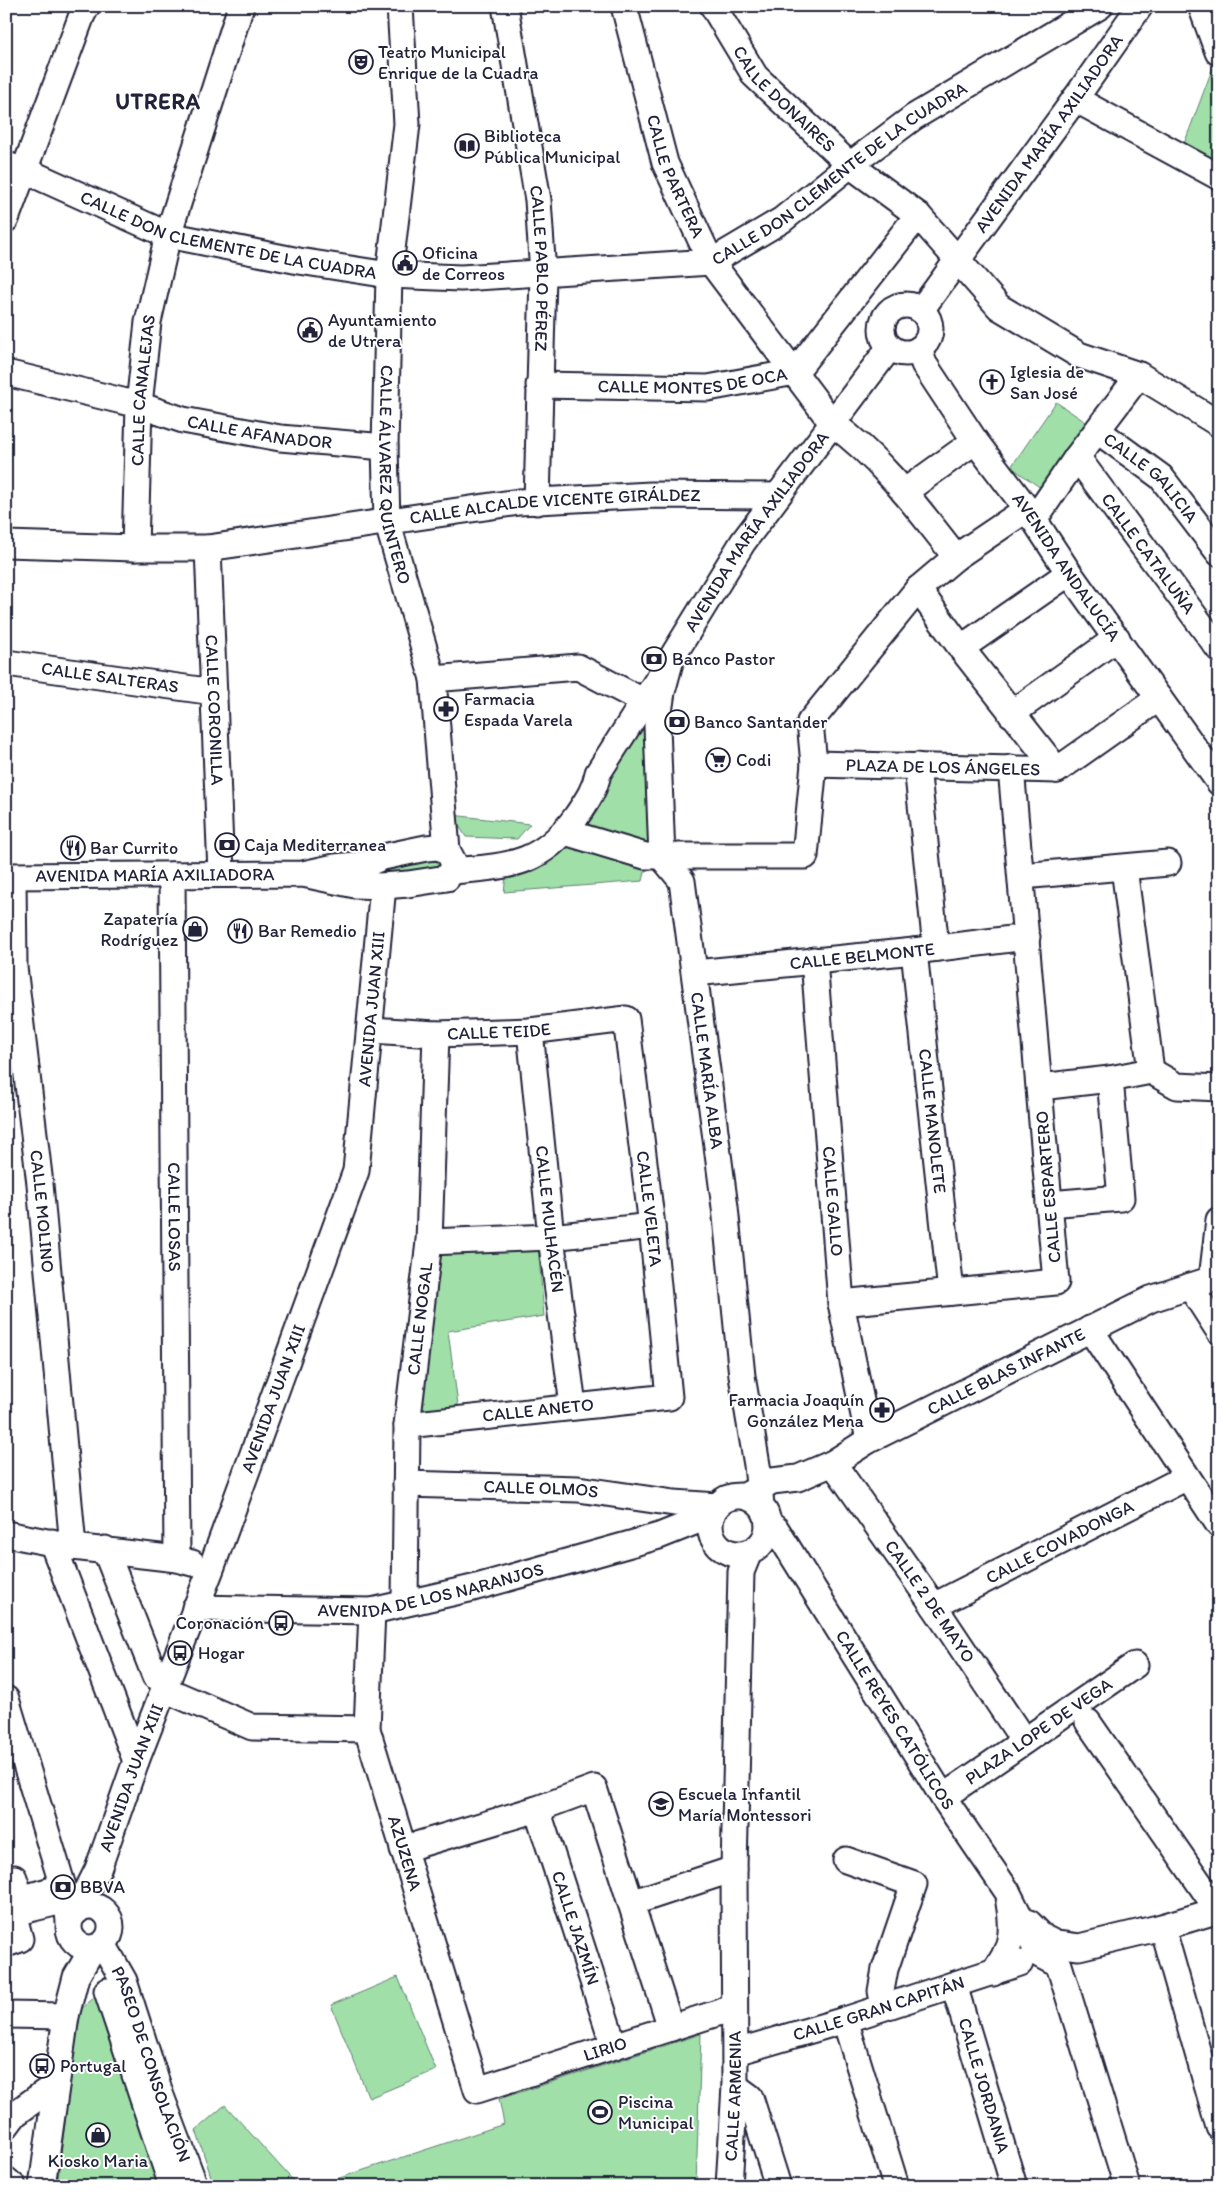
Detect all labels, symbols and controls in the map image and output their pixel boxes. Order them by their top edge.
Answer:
street label: AVENIDA MARÍA AXILIADORA [970,30,1128,237]
place label: Teatro Municipal Enrique de la Cuadra [378,41,539,84]
street label: CALLE DONAIRES [728,42,840,157]
theatre icon: Teatro Municipal Enrique de la Cuadra [348,49,374,75]
street label: CALLE DON CLEMENTE DE LA CUADRA [708,77,971,270]
district label: UTRERA [115,88,201,115]
street label: CALLE PARTERA [642,112,709,242]
place label: Biblioteca Pública Municipal [484,125,620,168]
library icon: Biblioteca Pública Municipal [454,133,480,159]
street label: CALLE PABLO PÉREZ [525,183,554,352]
street label: CALLE DON CLEMENTE DE LA CUADRA [77,186,379,284]
place label: Oficina de Correos [422,242,505,285]
public building icon: Oficina de Correos [392,250,418,276]
place label: Ayuntamiento de Utrera [328,309,437,352]
street label: CALLE CANALEJAS [126,312,160,466]
public building icon: Ayuntamiento de Utrera [297,317,323,343]
place label: Iglesia de San José [1010,361,1084,404]
street label: CALLE MONTES DE OCA [597,363,789,399]
street label: CALLE ÁLVAREZ QUINTERO [374,365,416,587]
church icon: Iglesia de San José [979,369,1005,395]
street label: CALLE AFANADOR [185,410,333,453]
street label: AVENIDA MARÍA AXILIADORA [679,426,834,636]
street label: CALLE GALICIA [1099,428,1203,527]
street label: CALLE ALCALDE VICENTE GIRÁLDEZ [408,484,701,529]
street label: AVENIDA ANDALUCÍA [1008,488,1126,646]
street label: CALLE CATALUÑA [1096,489,1201,619]
street label: CALLE CORONILLA [200,634,228,786]
bank icon: Banco Pastor [641,646,667,672]
place label: Banco Pastor [672,648,775,670]
street label: CALLE SALTERAS [40,657,180,698]
place label: Farmacia Espada Varela [464,688,573,731]
pharmacy icon: Farmacia Espada Varela [433,696,459,722]
bank icon: Banco Santander [664,709,690,735]
place label: Banco Santander [694,711,828,733]
supermarket icon: Codi [705,747,731,773]
place label: Codi [736,749,771,771]
street label: PLAZA DE LOS ÁNGELES [845,754,1040,781]
bank icon: Caja Mediterranea [214,832,240,858]
place label: Caja Mediterranea [244,834,386,856]
restaurant icon: Bar Currito [60,835,86,861]
place label: Bar Currito [90,837,178,859]
street label: AVENIDA MARÍA AXILIADORA [35,863,275,887]
place label: Zapatería Rodríguez [101,908,179,951]
shop icon: Zapatería Rodríguez [182,916,208,942]
restaurant icon: Bar Remedio [227,918,253,944]
place label: Bar Remedio [258,920,357,942]
street label: AVENIDA JUAN XIII [353,930,390,1088]
street label: CALLE BELMONTE [789,938,936,974]
street label: CALLE MARÍA ALBA [686,990,728,1151]
street label: CALLE TEIDE [447,1018,552,1045]
street label: CALLE MANOLETE [914,1047,951,1195]
street label: CALLE ESPARTERO [1030,1110,1066,1264]
street label: CALLE MULHACÉN [531,1144,569,1294]
street label: CALLE GALLO [818,1145,848,1257]
street label: CALLE MOLINO [25,1149,59,1274]
street label: CALLE VELETA [632,1149,667,1268]
street label: CALLE LOSAS [163,1162,186,1272]
street label: CALLE NOGAL [402,1261,437,1377]
street label: AVENIDA JUAN XIII [236,1321,310,1476]
street label: CALLE BLAS INFANTE [923,1323,1089,1420]
place label: Farmacia Joaquín González Mena [728,1389,865,1432]
street label: CALLE ANETO [481,1393,595,1427]
pharmacy icon: Farmacia Joaquín González Mena [869,1397,895,1423]
street label: CALLE OLMOS [483,1475,600,1503]
street label: CALLE COVADONGA [982,1495,1138,1589]
street label: CALLE 2 DE MAYO [880,1536,980,1667]
street label: AVENIDA DE LOS NARANJOS [317,1558,546,1623]
bus stop icon: Coronación [268,1610,294,1636]
place label: Coronación [176,1612,264,1634]
street label: CALLE REYES CATÓLICOS [831,1626,959,1814]
bus stop icon: Hogar [167,1640,193,1666]
place label: Hogar [198,1642,245,1664]
street label: PLAZA LOPE DE VEGA [961,1673,1117,1790]
street label: AVENIDA JUAN XIII [94,1701,168,1855]
place label: Escuela Infantil María Montessori [678,1783,812,1826]
school or university icon: Escuela Infantil María Montessori [648,1791,674,1817]
street label: AZUZENA [383,1813,427,1894]
street label: CALLE JAZMÍN [547,1868,604,1988]
bank icon: BBVA [50,1874,76,1900]
place label: BBVA [80,1876,126,1898]
street label: PASEO DE CONSOLACIÓN [107,1962,196,2165]
street label: CALLE GRAN CAPITÁN [790,1971,967,2046]
street label: CALLE JORDANIA [953,2015,1015,2156]
street label: CALLE ARMENIA [719,2030,746,2162]
street label: LIRIO [580,2032,630,2066]
bus stop icon: Portugal [29,2053,55,2079]
place label: Portugal [60,2055,126,2077]
place label: Piscina Municipal [618,2091,694,2134]
sports icon: Piscina Municipal [587,2099,613,2125]
shop icon: Kiosko Maria [85,2122,111,2148]
place label: Kiosko Maria [48,2150,149,2172]

